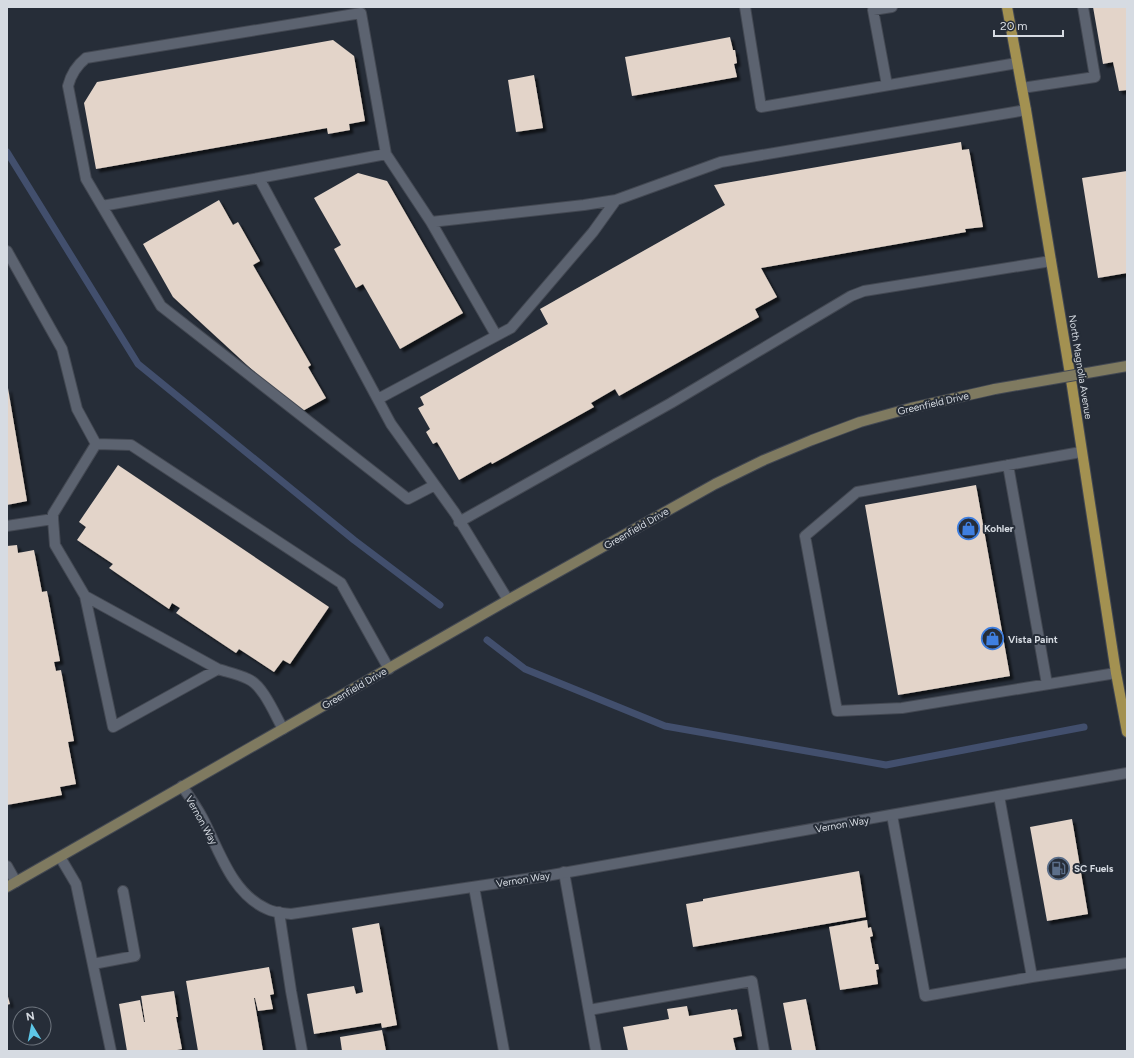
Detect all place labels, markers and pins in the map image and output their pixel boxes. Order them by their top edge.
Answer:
shop icon: Kohler [956,515,982,541]
place label: Kohler [984,522,1014,535]
shop icon: Vista Paint [979,626,1005,652]
place label: Vista Paint [1008,633,1058,646]
fuel station icon: SC Fuels [1046,855,1072,881]
place label: SC Fuels [1074,862,1114,875]

